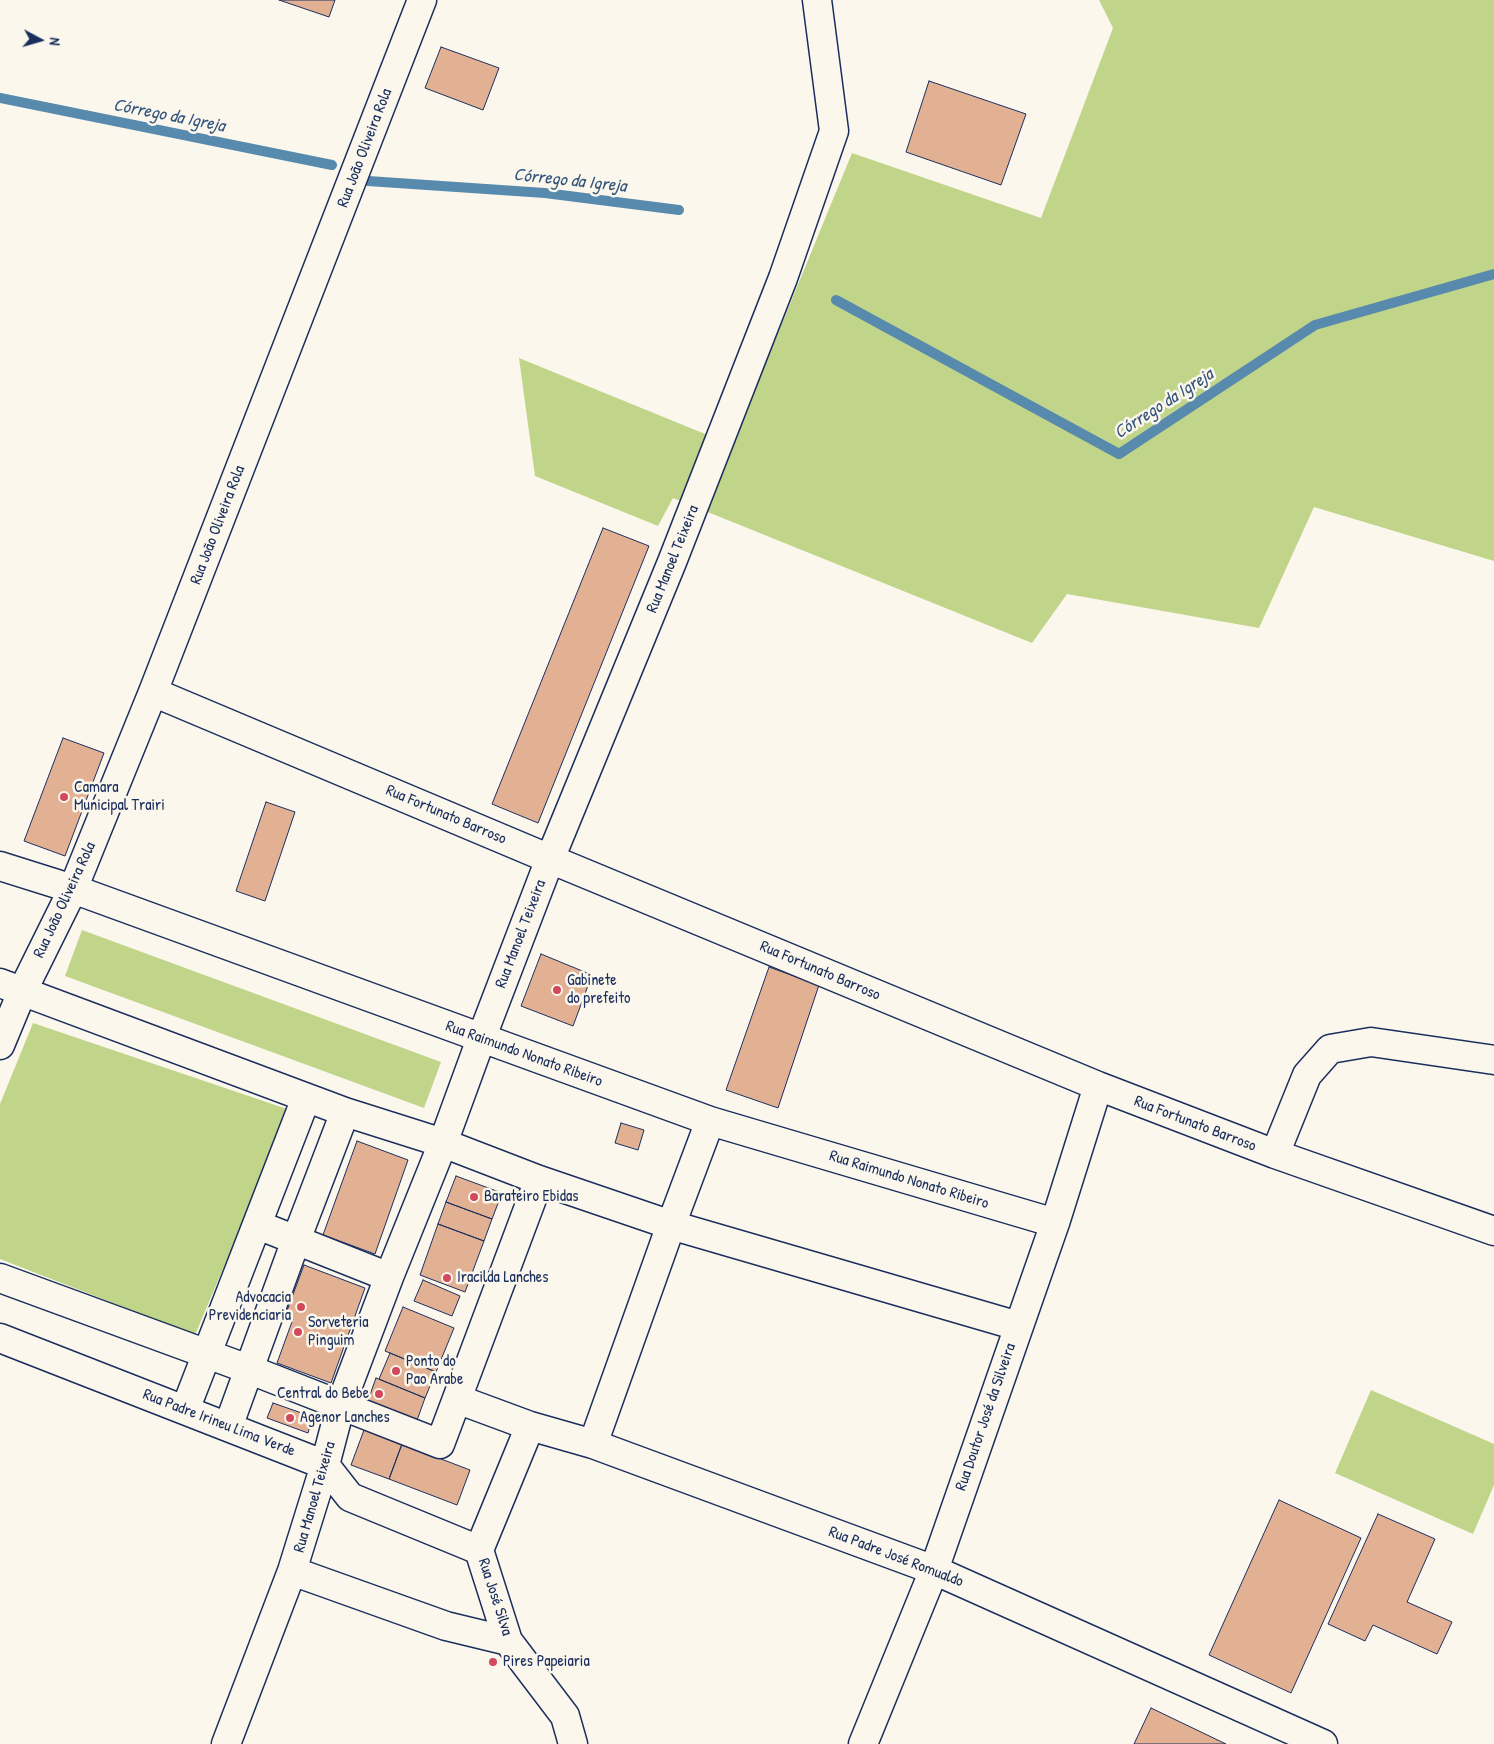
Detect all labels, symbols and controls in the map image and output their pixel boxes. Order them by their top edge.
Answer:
north arrow [15,15,65,65]
text: N [46,37,65,46]
street label: Rua João Oliveira Rola [333,86,397,210]
water label: Córrego da Igreja [111,95,227,137]
water label: Córrego da Igreja [512,164,628,198]
water label: Córrego da Igreja [1111,364,1217,444]
street label: Rua João Oliveira Rola [186,463,250,587]
street label: Rua Manoel Teixeira [643,502,703,616]
place label: Camara Municipal Trairi [74,778,165,816]
street label: Rua Fortunato Barroso [383,781,509,849]
marker: Camara Municipal Trairi [58,791,70,803]
street label: Rua João Oliveira Rola [30,839,100,961]
street label: Rua Manoel Teixeira [492,877,550,991]
street label: Rua Fortunato Barroso [757,937,883,1005]
place label: Gabinete do prefeito [567,971,630,1009]
marker: Gabinete do prefeito [551,984,563,996]
street label: Rua Raimundo Nonato Ribeiro [443,1017,605,1091]
street label: Rua Fortunato Barroso [1131,1092,1259,1156]
street label: Rua Raimundo Nonato Ribeiro [827,1147,991,1213]
place label: Barateiro Ebidas [484,1187,578,1207]
marker: Barateiro Ebidas [468,1191,480,1203]
place label: Iracilda Lanches [457,1268,548,1288]
marker: Iracilda Lanches [441,1272,453,1284]
place label: Advocacia Previdenciaria [209,1288,291,1326]
marker: Advocacia Previdenciaria [295,1301,307,1313]
place label: Sorveteria Pinguim [308,1313,369,1351]
marker: Sorveteria Pinguim [292,1326,304,1338]
street label: Rua Doutor José da Silveira [952,1341,1020,1493]
place label: Ponto do Pao Arabe [406,1352,463,1390]
marker: Ponto do Pao Arabe [390,1365,402,1377]
place label: Central do Bebe [277,1384,369,1404]
street label: Rua Padre Irineu Lima Verde [140,1385,298,1461]
marker: Central do Bebe [373,1388,385,1400]
place label: Agenor Lanches [300,1408,390,1428]
marker: Agenor Lanches [284,1412,296,1424]
street label: Rua Manoel Teixeira [290,1439,340,1555]
street label: Rua Padre José Romualdo [826,1522,966,1592]
street label: Rua José Silva [474,1556,516,1638]
place label: Pires Papeiaria [503,1652,590,1672]
marker: Pires Papeiaria [487,1656,499,1668]

